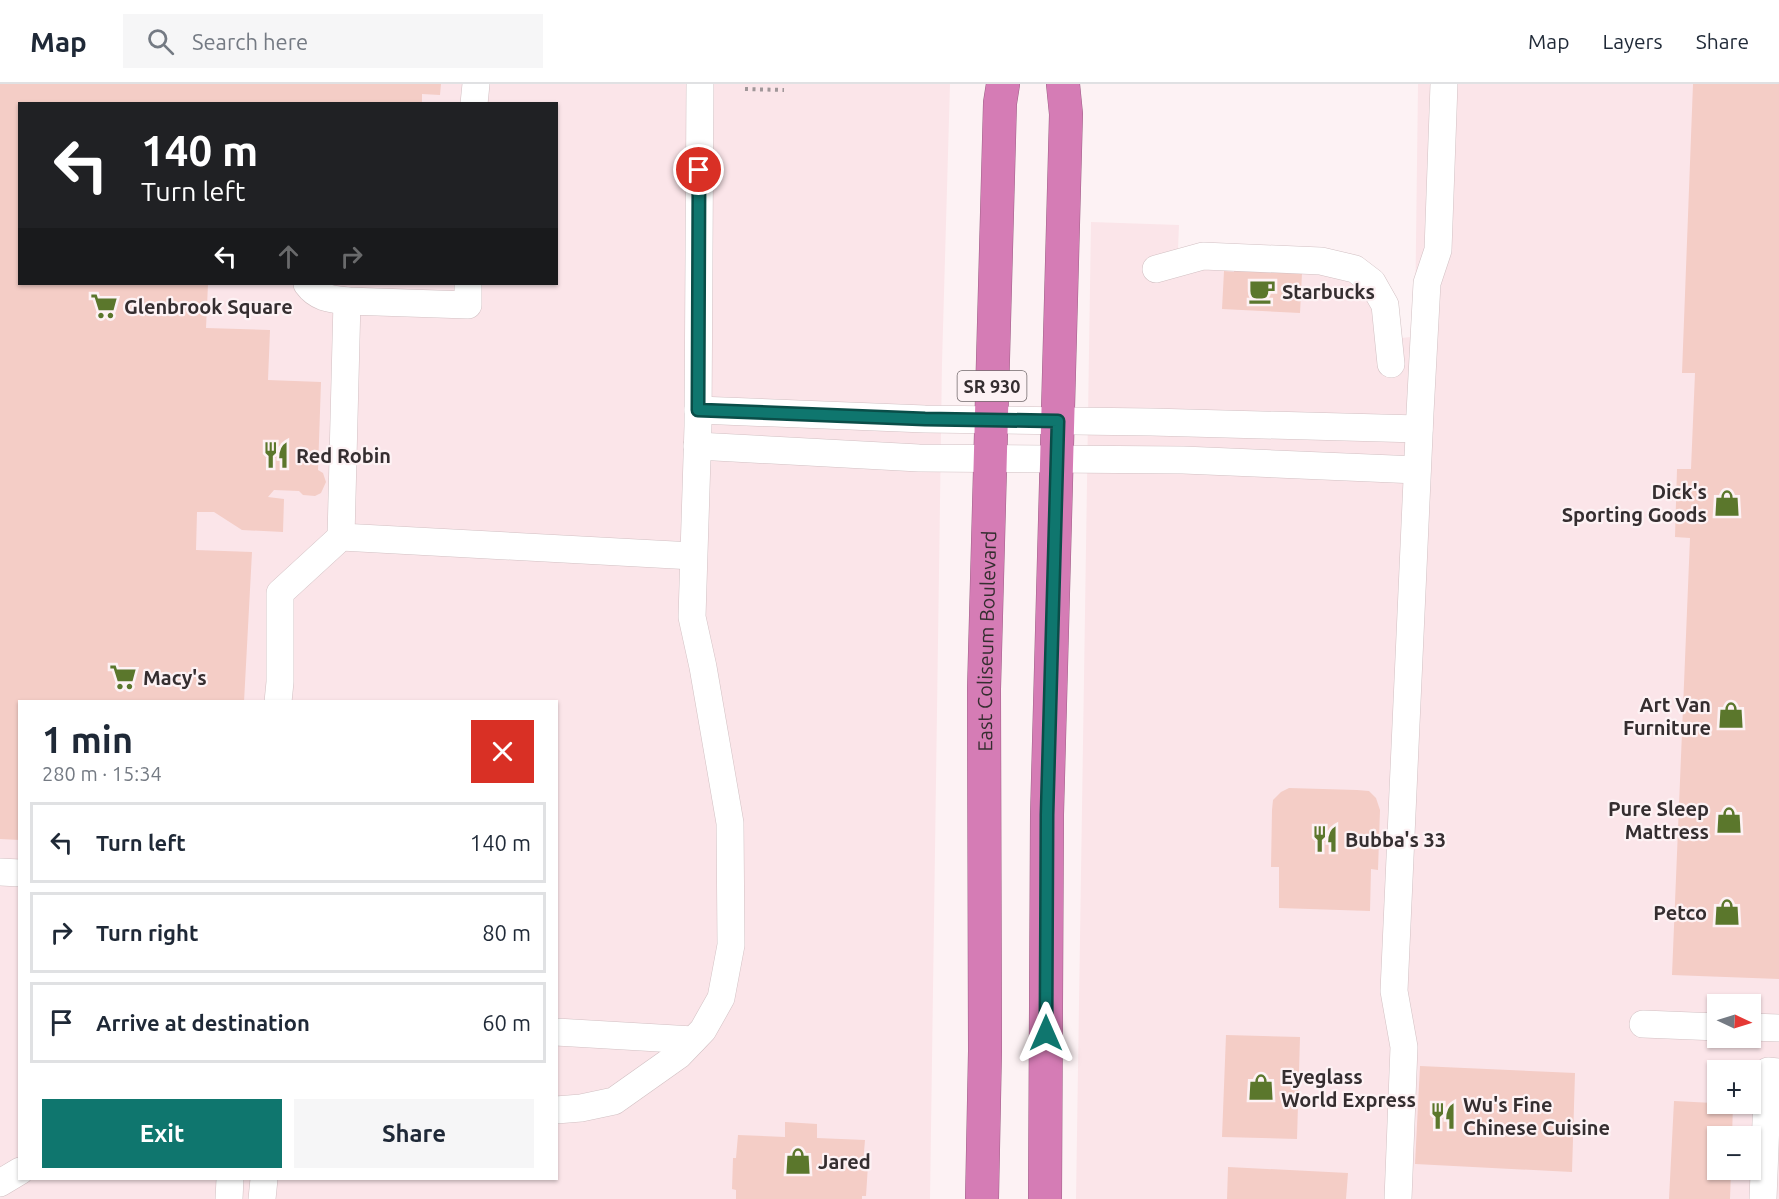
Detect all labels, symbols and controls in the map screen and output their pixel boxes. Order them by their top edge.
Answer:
search box [123,14,543,68]
icon: search [144,25,177,58]
text: Map [30,26,87,57]
text: Search here [192,29,308,54]
text: Map [1528,29,1569,53]
text: Layers [1602,29,1663,53]
text: Share [1696,29,1749,53]
icon: left [42,126,120,204]
text: 140 m [141,127,258,174]
pin [673,144,724,195]
icon: arrive [682,153,715,186]
text: Turn left [141,176,245,206]
icon: left [209,240,242,273]
icon: ahead [272,240,305,273]
icon: right [335,240,368,273]
cafe icon: Starbucks [1247,276,1277,306]
place label: Starbucks [1282,280,1375,303]
supermarket icon: Glenbrook Square [89,291,119,321]
place label: Glenbrook Square [124,295,293,318]
road number: SR 930 [958,371,1026,401]
restaurant icon: Red Robin [261,440,291,470]
place label: Red Robin [296,444,391,467]
place label: Dick's Sporting Goods [1562,480,1707,526]
shop icon: Dick's Sporting Goods [1712,488,1742,518]
street label: East Coliseum Boulevard [972,530,1000,752]
supermarket icon: Macy's [108,662,138,692]
place label: Macy's [143,666,207,689]
place label: Art Van Furniture [1623,693,1711,739]
shop icon: Art Van Furniture [1716,700,1746,730]
text: 1 min [42,719,133,760]
button: close [471,720,534,783]
text: 280 m · 15:34 [42,762,162,785]
place label: Pure Sleep Mattress [1608,797,1709,843]
shop icon: Pure Sleep Mattress [1714,805,1744,835]
restaurant icon: Bubba's 33 [1310,824,1340,854]
icon: left [45,826,78,859]
place label: Bubba's 33 [1345,828,1446,851]
text: Turn left [96,830,186,855]
text: 140 m [470,830,531,855]
shop icon: Petco [1712,897,1742,927]
place label: Petco [1653,901,1707,924]
icon: right [45,916,78,949]
text: Turn right [96,920,198,945]
text: 80 m [482,920,531,945]
north arrow [1707,994,1761,1048]
map controls [1707,994,1761,1180]
position arrow [1014,1001,1078,1065]
icon: arrive [45,1006,78,1039]
text: Arrive at destination [96,1010,310,1035]
text: 60 m [482,1010,531,1035]
button: + [1707,1060,1761,1114]
place label: Eyeglass World Express [1281,1065,1416,1111]
shop icon: Eyeglass World Express [1246,1072,1276,1102]
place label: Wu's Fine Chinese Cuisine [1463,1093,1610,1139]
button: Exit [42,1099,282,1168]
button: Share [294,1099,534,1168]
restaurant icon: Wu's Fine Chinese Cuisine [1428,1101,1458,1131]
button: − [1707,1126,1761,1180]
shop icon: Jared [783,1146,813,1176]
place label: Jared [818,1150,871,1173]

